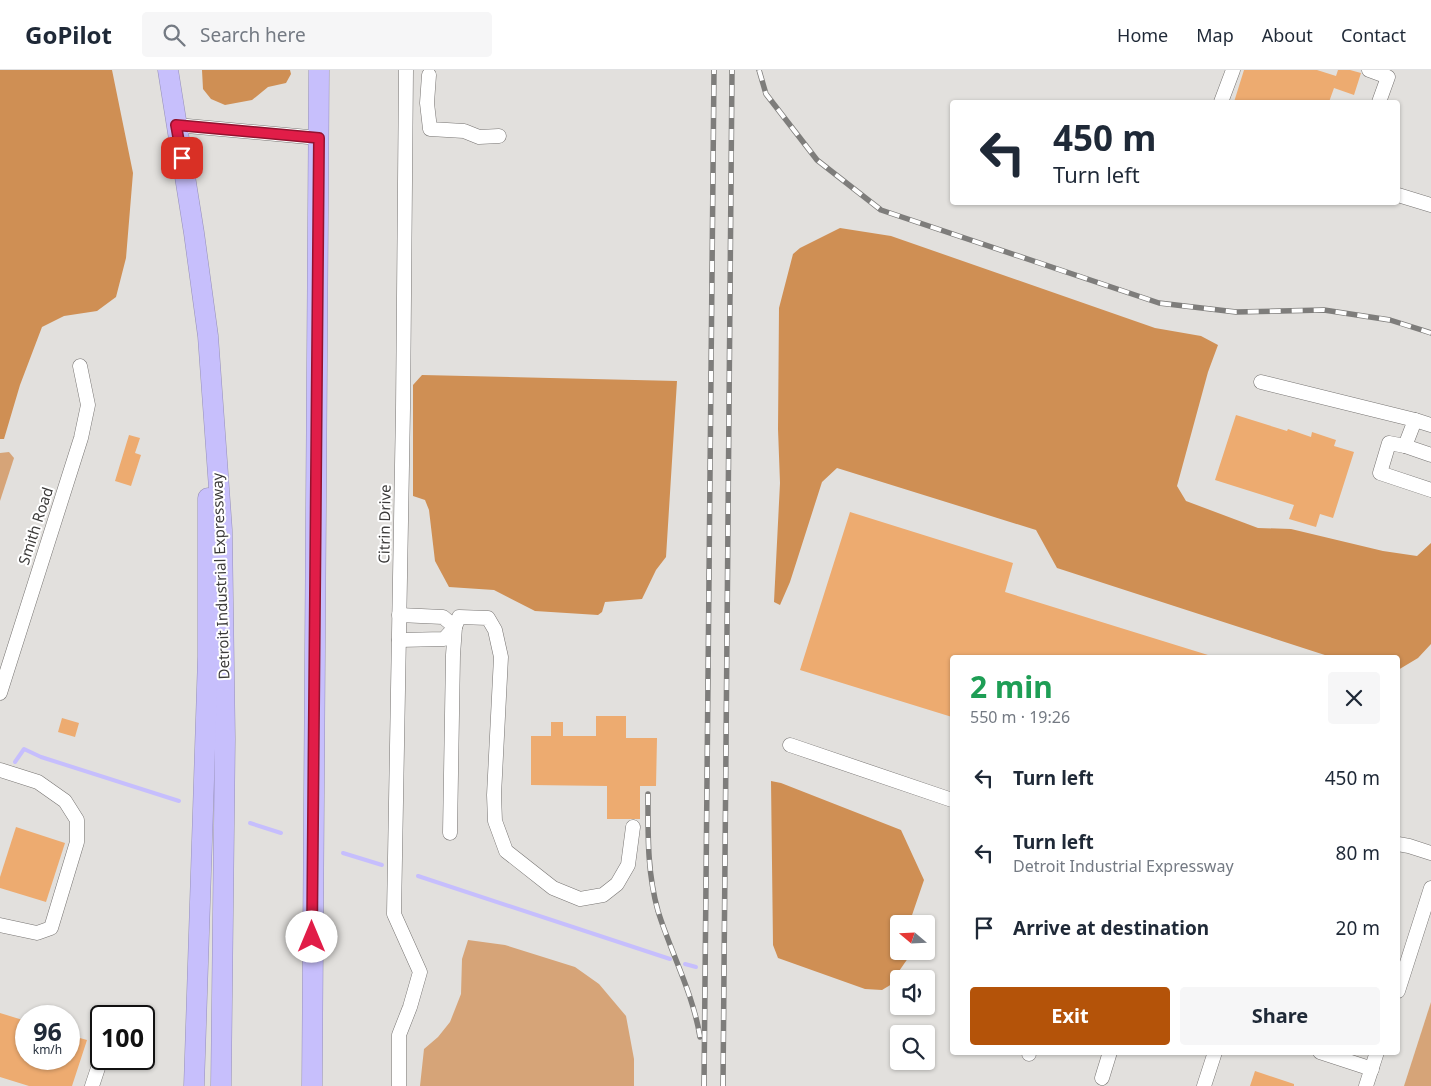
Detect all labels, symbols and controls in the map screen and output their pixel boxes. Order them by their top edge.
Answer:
search box [142,12,492,57]
text: GoPilot [25,18,112,51]
icon: search [160,21,188,49]
text: Search here [200,22,306,48]
text: Home [1117,23,1168,47]
text: Map [1196,23,1234,47]
text: About [1262,23,1313,47]
text: Contact [1341,23,1406,47]
text: 450 m [1053,114,1156,161]
icon: left [970,120,1035,185]
pin [161,137,203,179]
icon: arrive [168,144,196,172]
text: Turn left [1053,159,1140,189]
street label: Detroit Industrial Expressway [206,472,234,680]
street label: Smith Road [13,484,57,567]
street label: Citrin Drive [373,484,395,564]
text: 2 min [970,666,1053,707]
button: close [1328,672,1380,724]
text: 550 m · 19:26 [970,706,1070,728]
icon: left [970,764,998,792]
text: Turn left [1013,765,1094,791]
text: 450 m [1325,765,1380,791]
text: Turn left [1013,829,1094,855]
icon: left [970,839,998,867]
text: 80 m [1336,840,1380,866]
text: Detroit Industrial Expressway [1013,855,1234,877]
position arrow [285,910,337,962]
icon: arrive [970,914,998,942]
north arrow [890,915,935,960]
map controls [890,915,935,1070]
text: Arrive at destination [1013,915,1209,941]
text: 20 m [1336,915,1380,941]
button: sound [890,970,935,1015]
button: Exit [970,987,1170,1045]
button: Share [1180,987,1380,1045]
speed limit sign: 100 [90,1005,155,1070]
text: 96 [33,1014,62,1048]
button: search [890,1025,935,1070]
text: km/h [33,1041,62,1058]

